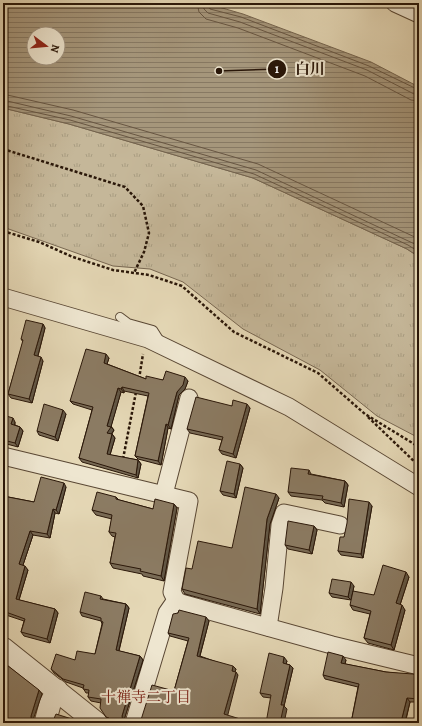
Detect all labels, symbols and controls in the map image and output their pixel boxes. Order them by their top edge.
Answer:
north arrow [26,26,66,66]
text: N [47,43,63,55]
callout: 白川 [267,55,333,82]
text: 白川 [295,59,325,79]
text: 1 [275,61,280,77]
district label: 十禅寺二丁目 [101,687,191,707]

